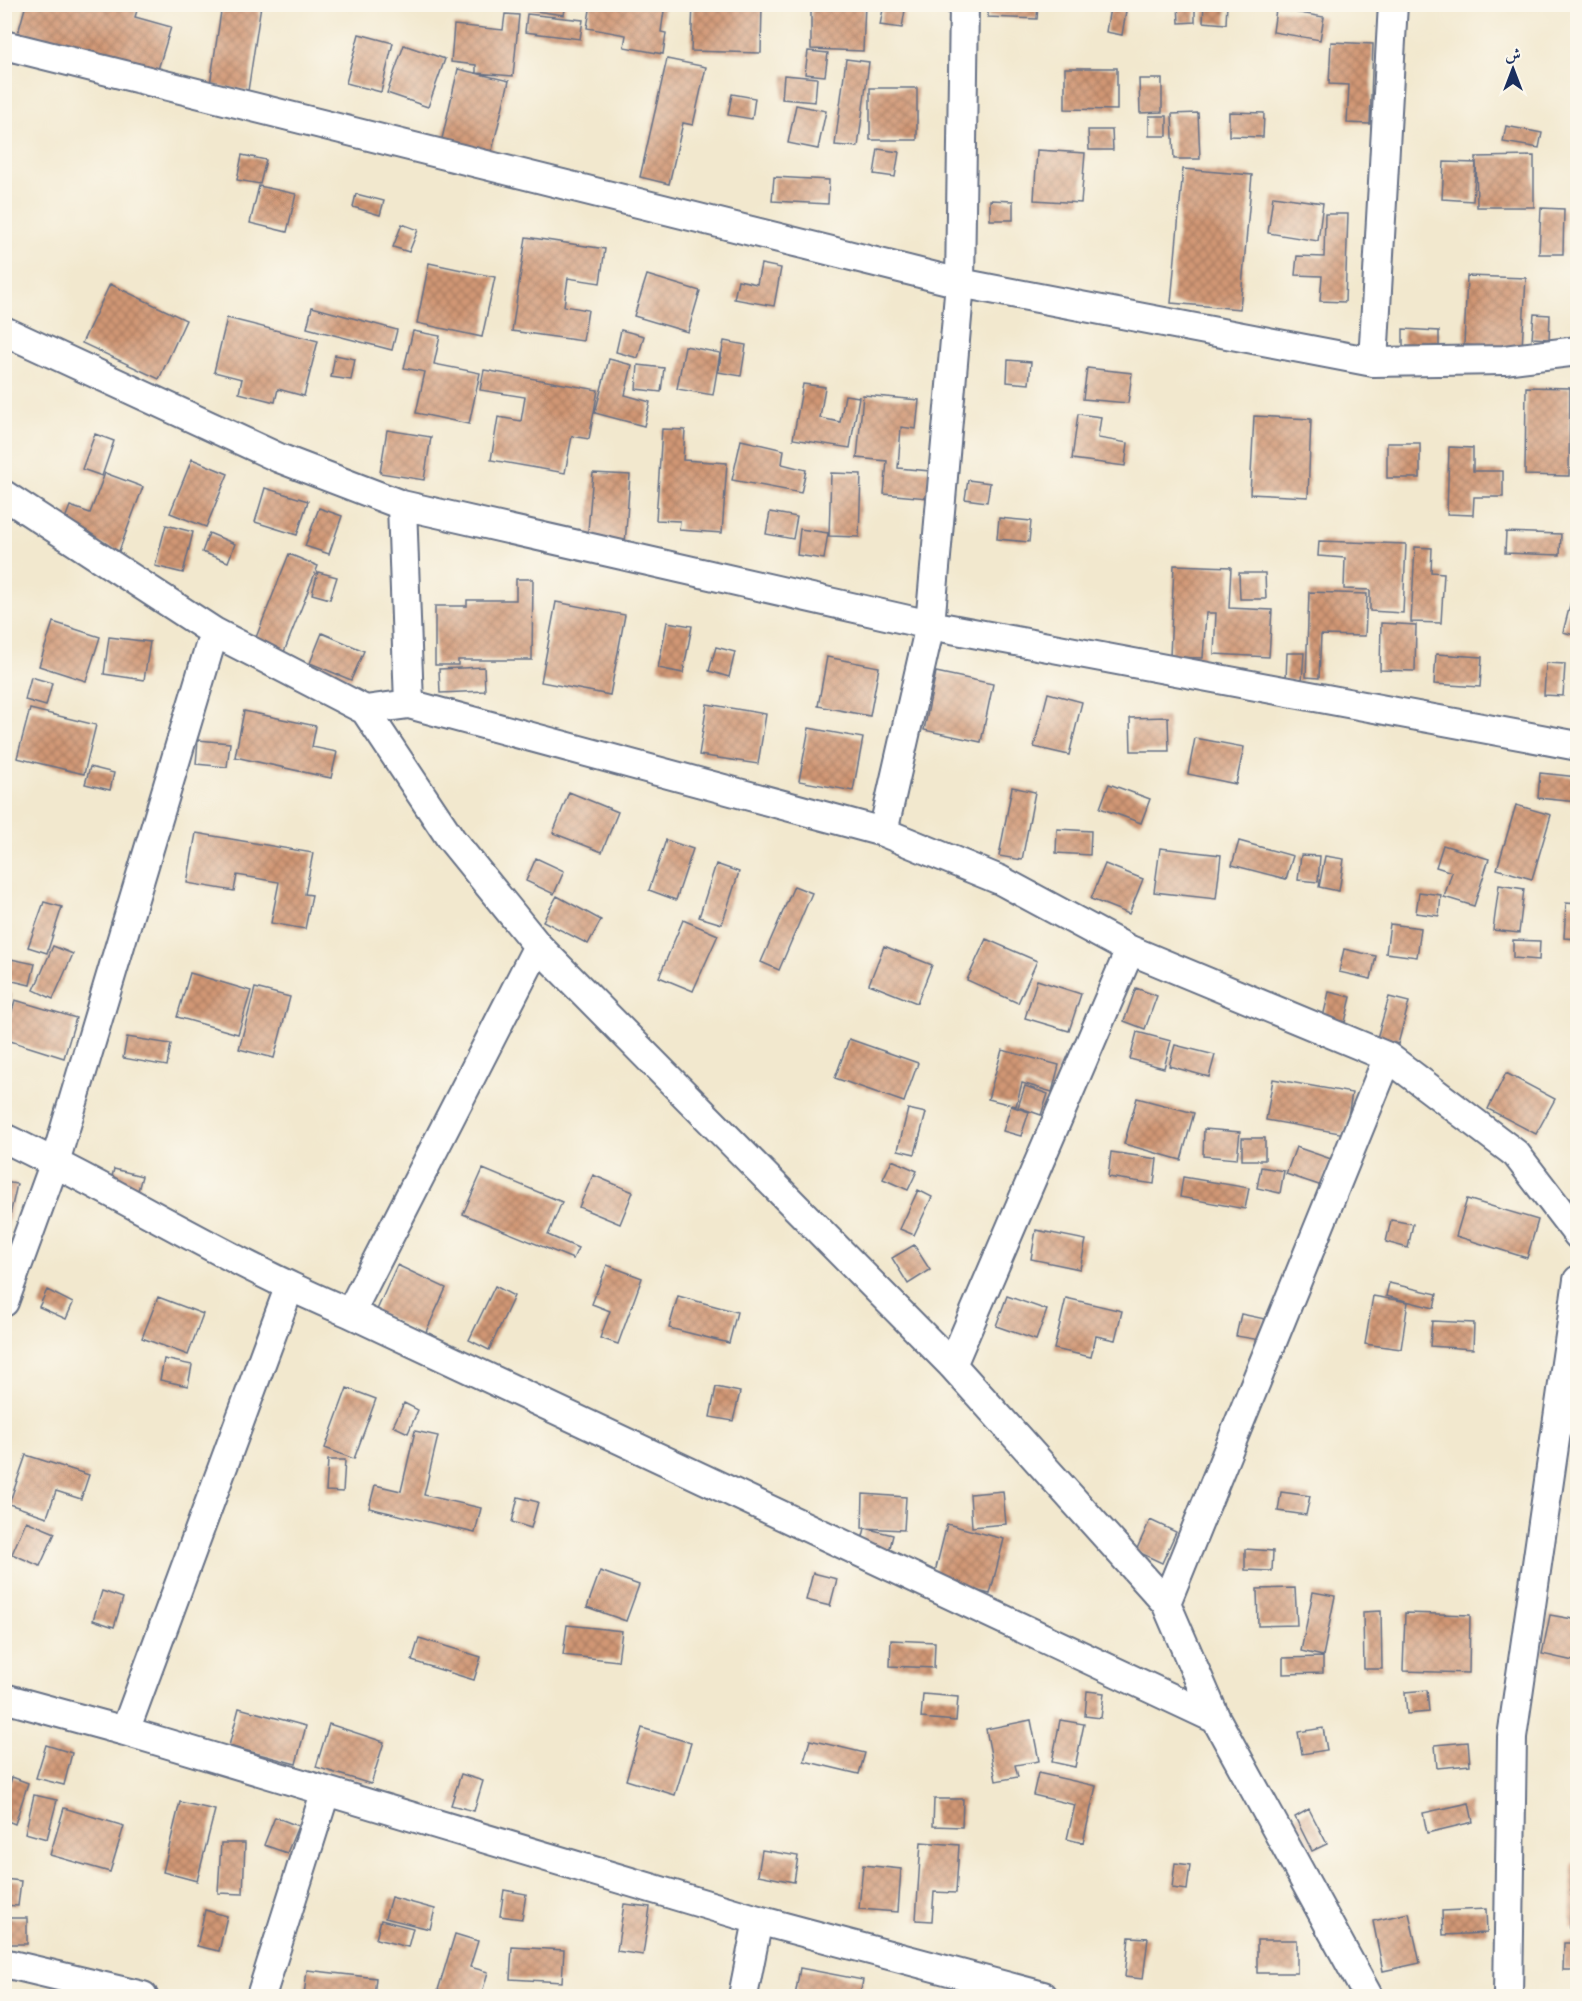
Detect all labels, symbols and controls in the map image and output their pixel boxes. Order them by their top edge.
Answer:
north arrow [1483,39,1543,99]
text: ش [1505,48,1521,64]

